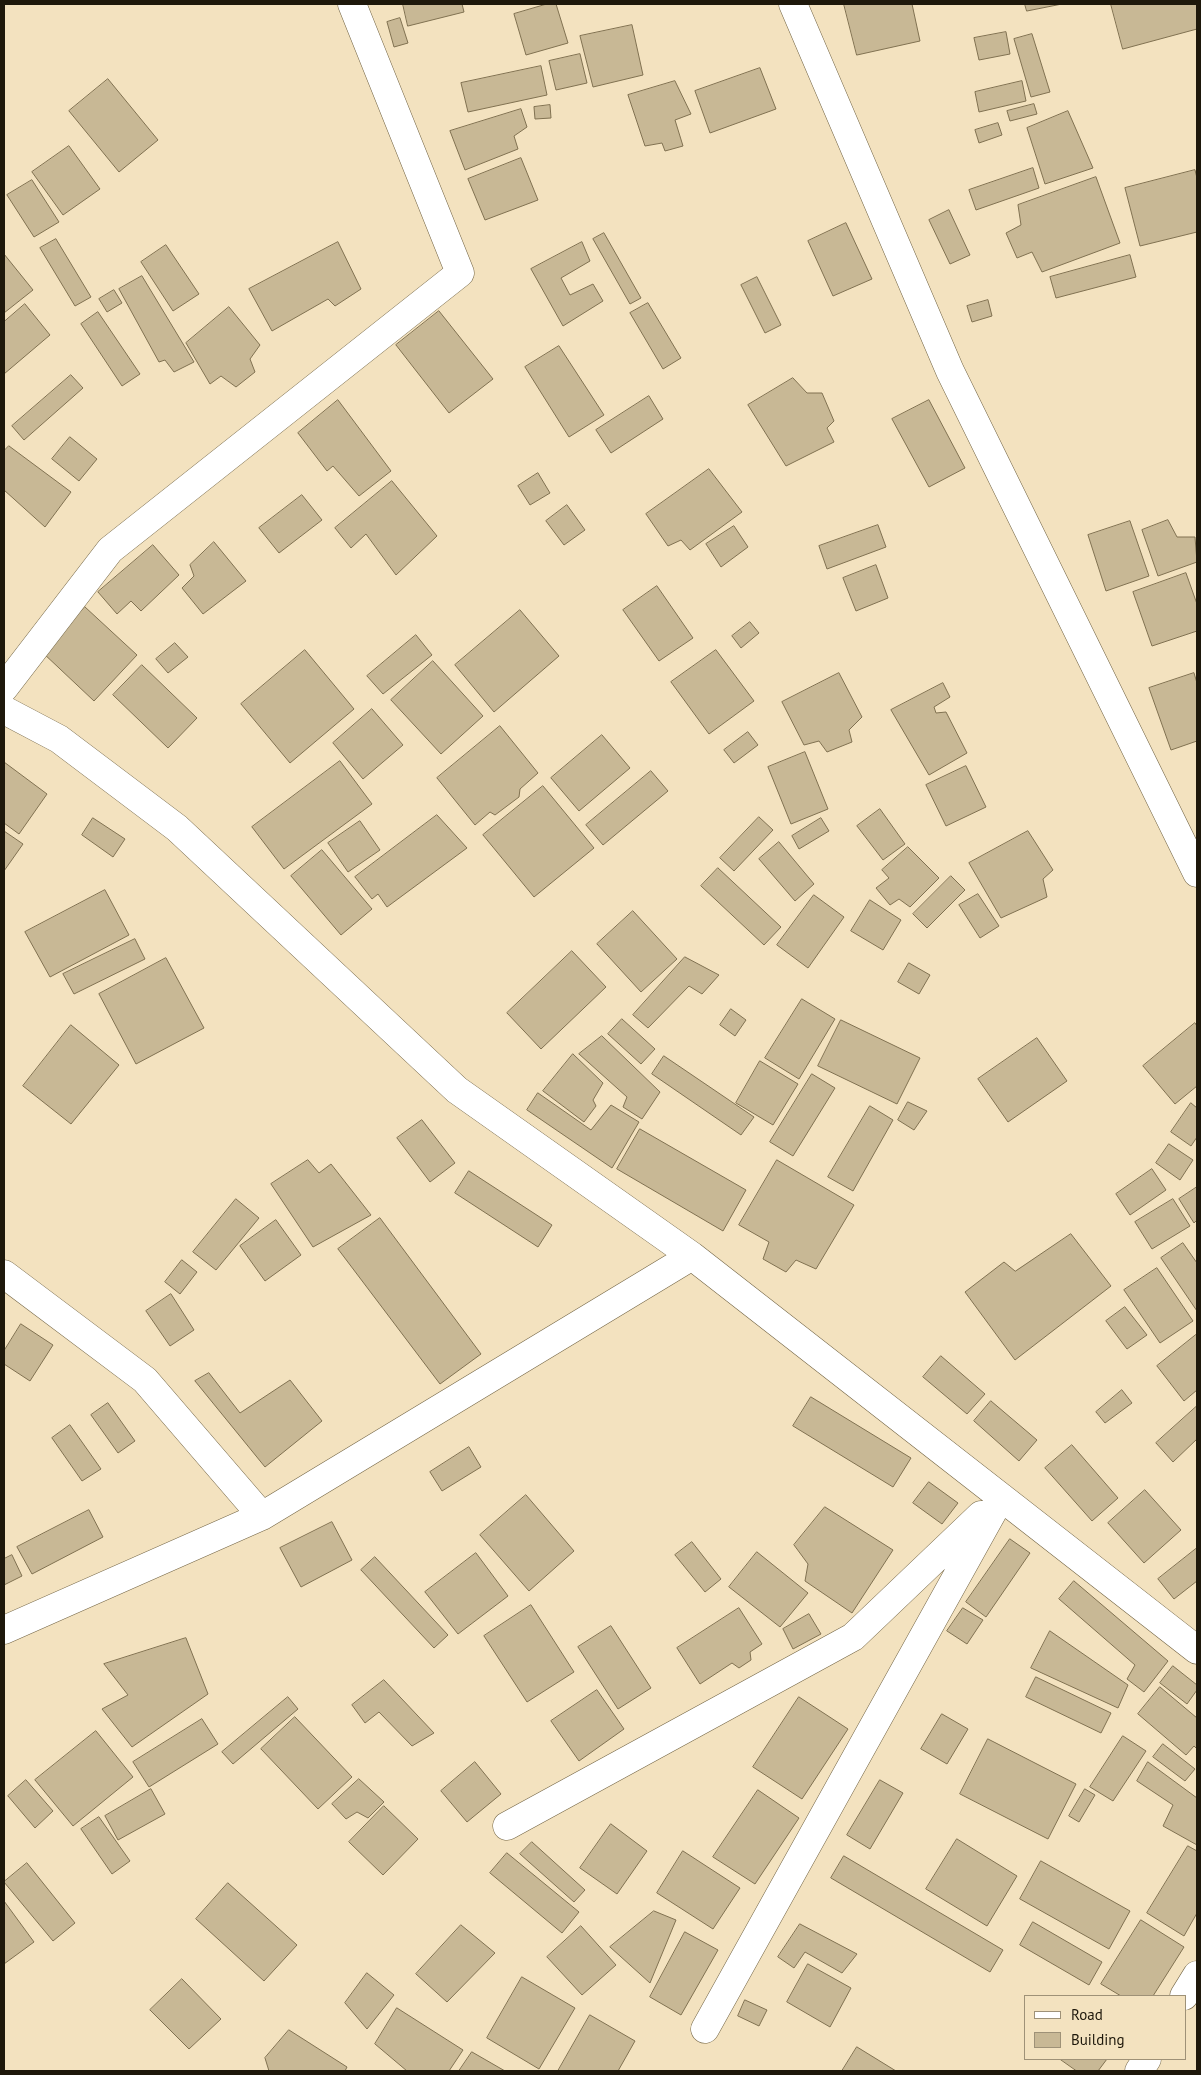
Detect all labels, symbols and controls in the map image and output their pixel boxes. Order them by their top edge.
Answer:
legend [1024,1995,1186,2060]
text: Road [1071,2005,1103,2024]
text: Building [1071,2030,1125,2049]

